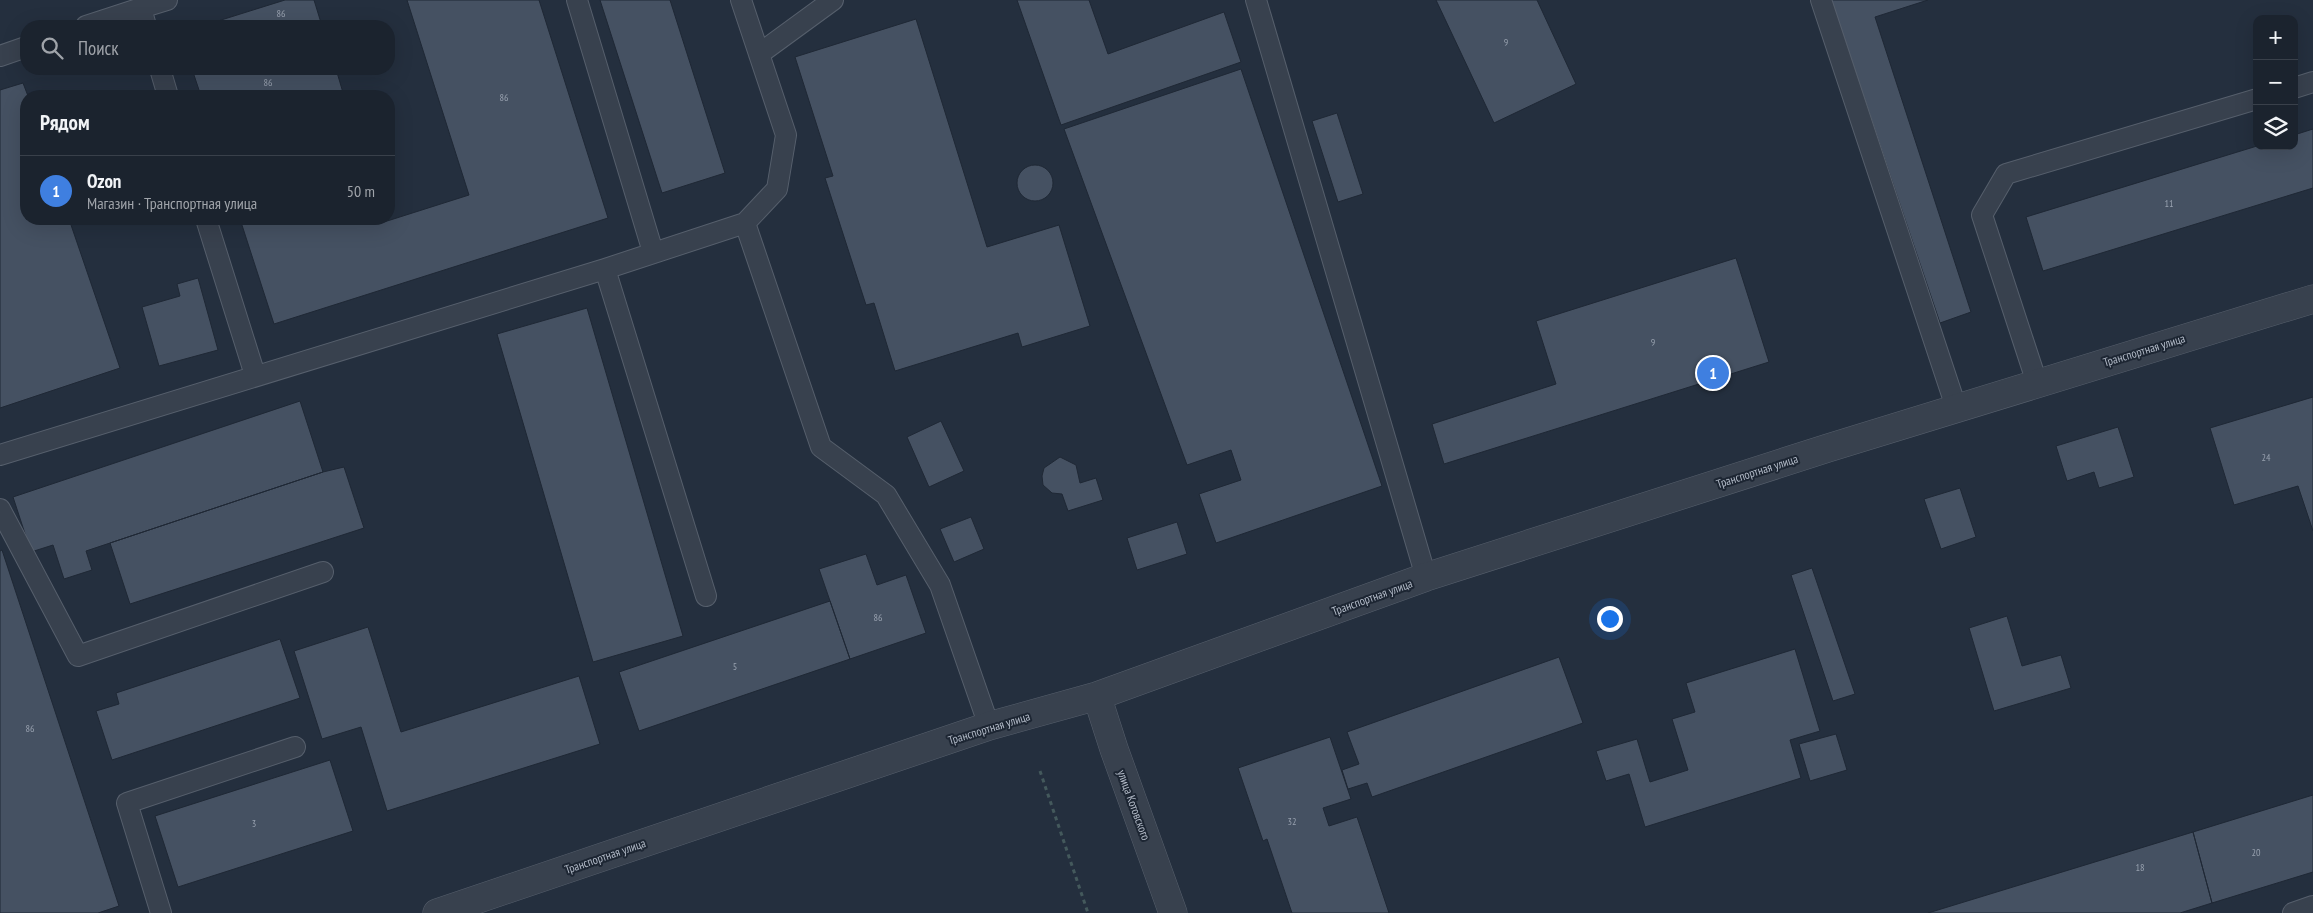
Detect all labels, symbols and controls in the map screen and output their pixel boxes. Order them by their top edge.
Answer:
house number: 86 [277,7,286,20]
map controls [2253,15,2298,150]
button: + [2253,15,2298,60]
search box [20,20,395,75]
icon: search [38,34,66,62]
text: Поиск [78,36,119,60]
house number: 9 [1504,36,1508,49]
button: − [2253,60,2298,105]
house number: 86 [264,76,273,89]
house number: 86 [500,91,509,104]
button: layers [2253,105,2298,150]
text: Рядом [40,109,90,136]
text: Ozon [87,169,121,193]
text: 1 [52,181,60,201]
text: 50 m [347,181,375,201]
text: Магазин · Транспортная улица [87,193,257,213]
house number: 11 [2165,197,2174,210]
street label: Транспортная улица [2101,330,2187,370]
house number: 9 [1651,336,1655,349]
pin: 1 [1697,354,1729,392]
street label: Транспортная улица [1714,451,1800,491]
house number: 24 [2262,451,2271,464]
street label: Транспортная улица [1330,575,1415,619]
your location [1597,606,1623,632]
house number: 86 [874,611,883,624]
house number: 5 [733,660,737,673]
street label: Транспортная улица [946,708,1032,748]
house number: 86 [26,722,35,735]
street label: улица Котовского [1114,768,1154,842]
house number: 32 [1288,815,1297,828]
house number: 3 [252,817,256,830]
street label: Транспортная улица [562,835,648,877]
house number: 20 [2252,846,2261,859]
house number: 18 [2136,861,2145,874]

